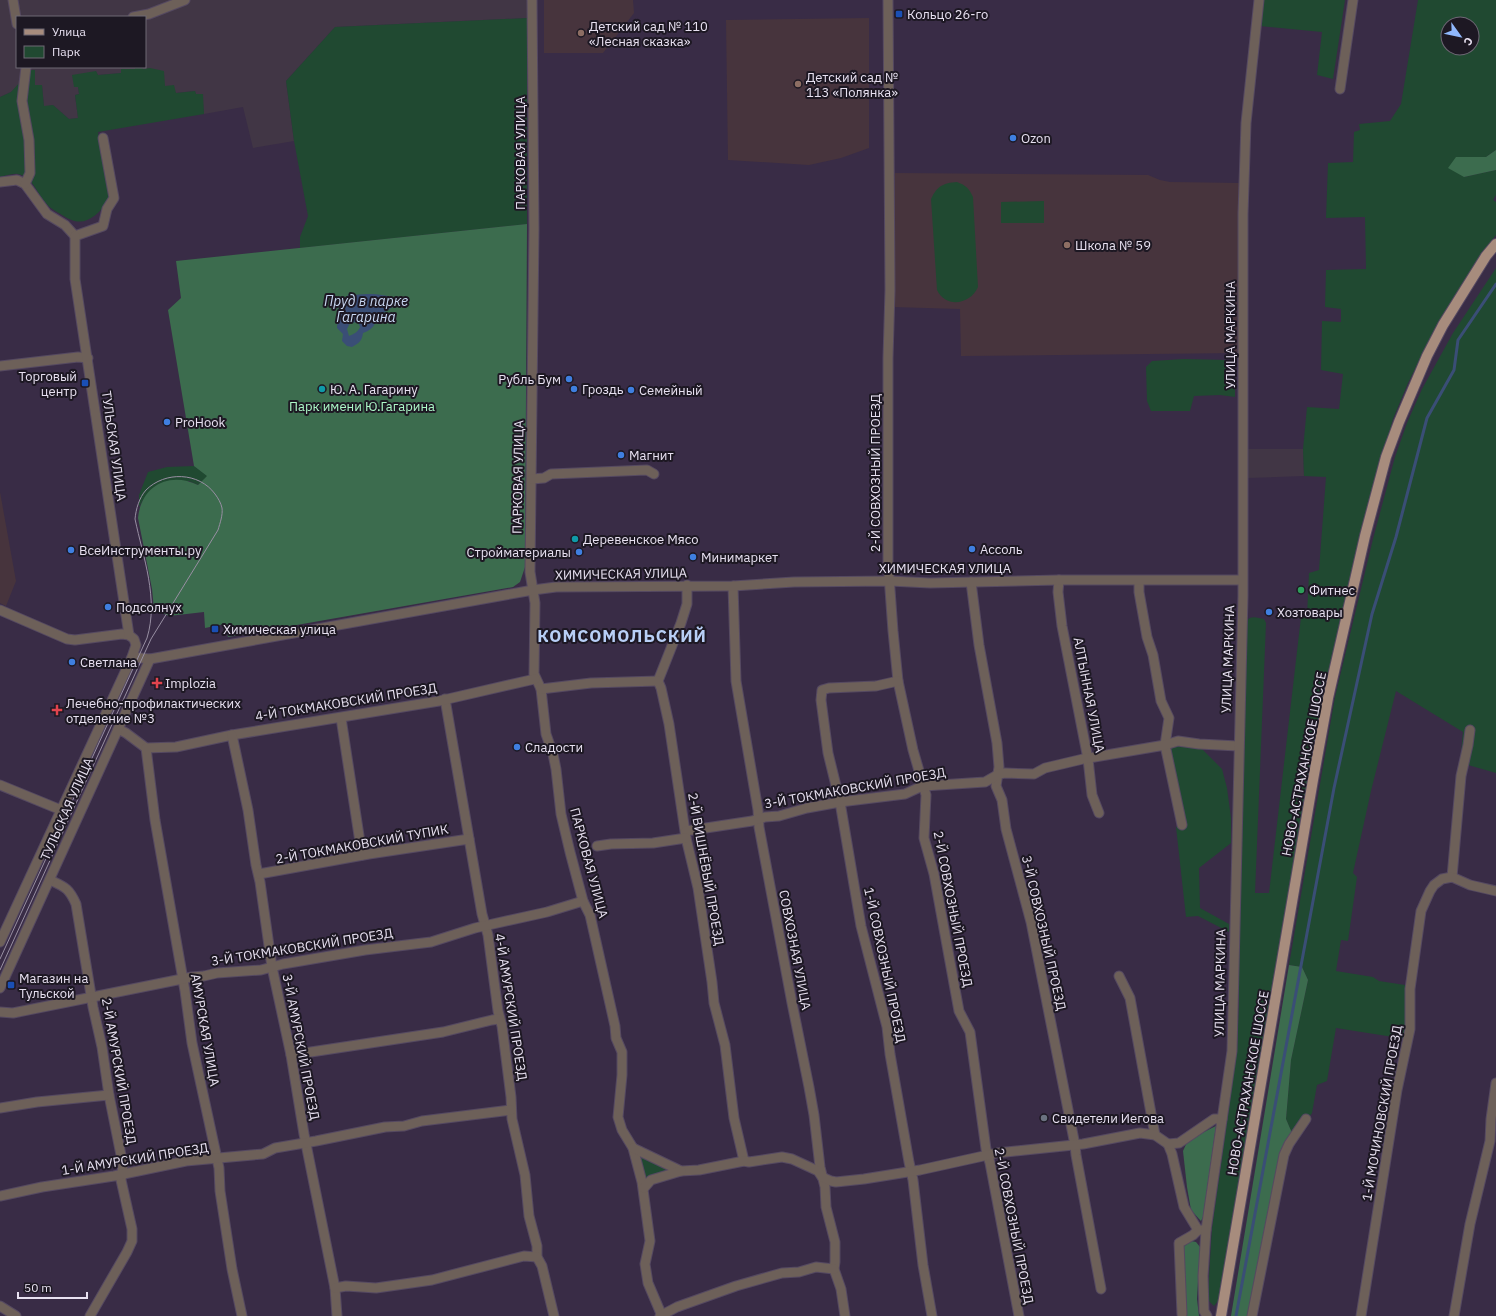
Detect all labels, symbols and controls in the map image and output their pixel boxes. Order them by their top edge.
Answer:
place label: Кольцо 26-го [907,6,988,23]
marker: Кольцо 26-го [894,9,904,19]
legend [16,16,146,68]
north arrow [1440,16,1480,56]
place label: Детский сад № 110 «Лесная сказка» [589,18,708,50]
text: Улица [52,24,86,39]
marker: Детский сад № 110 «Лесная сказка» [576,28,586,38]
text: С [1461,35,1476,48]
text: Парк [52,44,81,59]
place label: Детский сад № 113 «Полянка» [806,69,898,101]
marker: Детский сад № 113 «Полянка» [793,79,803,89]
street label: ПАРКОВАЯ УЛИЦА [512,95,529,210]
place label: Ozon [1021,130,1051,147]
marker: Ozon [1008,133,1018,143]
place label: Школа № 59 [1075,237,1151,254]
marker: Школа № 59 [1062,240,1072,250]
street label: УЛИЦА МАРКИНА [1222,280,1239,389]
water label: Пруд в парке Гагарина [324,292,408,326]
place label: Торговый центр [19,368,77,400]
place label: Рубль Бум [498,371,561,388]
marker: Рубль Бум [564,374,574,384]
marker: Торговый центр [80,378,90,388]
place label: Ю. А. Гагарину [330,381,418,398]
place label: Гроздь [582,381,624,398]
place label: Семейный [639,382,703,399]
marker: Ю. А. Гагарину [317,384,327,394]
marker: Гроздь [569,384,579,394]
marker: Семейный [626,385,636,395]
street label: ТУЛЬСКАЯ УЛИЦА [98,390,130,503]
street label: 2-Й СОВХОЗНЫЙ ПРОЕЗД [867,393,884,552]
park label: Парк имени Ю.Гагарина [289,398,435,415]
place label: ProHook [175,414,225,431]
marker: ProHook [162,417,172,427]
street label: ПАРКОВАЯ УЛИЦА [509,419,528,534]
place label: Магнит [629,447,674,464]
marker: Магнит [616,450,626,460]
place label: Деревенское Мясо [583,531,698,548]
marker: Деревенское Мясо [570,534,580,544]
place label: Ассоль [980,541,1023,558]
place label: ВсеИнструменты.ру [79,542,202,559]
place label: Стройматериалы [466,544,571,561]
marker: Ассоль [967,544,977,554]
marker: ВсеИнструменты.ру [66,545,76,555]
marker: Стройматериалы [574,547,584,557]
place label: Минимаркет [701,549,778,566]
marker: Минимаркет [688,552,698,562]
street label: ХИМИЧЕСКАЯ УЛИЦА [879,560,1012,577]
street label: ХИМИЧЕСКАЯ УЛИЦА [555,564,688,584]
place label: Фитнес [1309,582,1356,599]
marker: Фитнес [1296,585,1306,595]
place label: Подсолнух [116,599,182,616]
marker: Подсолнух [103,602,113,612]
street label: УЛИЦА МАРКИНА [1218,604,1238,713]
place label: Хозтовары [1277,604,1343,621]
marker: Хозтовары [1264,607,1274,617]
place label: Химическая улица [223,621,336,638]
marker: Химическая улица [210,624,220,634]
district label: КОМСОМОЛЬСКИЙ [537,625,707,647]
street label: АЛТЫННАЯ УЛИЦА [1069,636,1109,755]
place label: Светлана [80,654,137,671]
marker: Светлана [67,657,77,667]
street label: НОВО-АСТРАХАНСКОЕ ШОССЕ [1278,670,1330,858]
place label: Implozia [165,675,216,692]
marker: Implozia [152,678,162,688]
street label: 4-Й ТОКМАКОВСКИЙ ПРОЕЗД [254,679,439,725]
place label: Лечебно-профилактических отделение №3 [66,695,241,727]
marker: Лечебно-профилактических отделение №3 [51,704,63,716]
place label: Сладости [525,739,583,756]
marker: Сладости [512,742,522,752]
street label: ТУЛЬСКАЯ УЛИЦА [37,754,98,863]
street label: 3-Й ТОКМАКОВСКИЙ ПРОЕЗД [763,764,948,812]
street label: 2-Й ВИШНЁВЫЙ ПРОЕЗД [684,791,728,947]
street label: ПАРКОВАЯ УЛИЦА [566,806,612,921]
street label: 2-Й ТОКМАКОВСКИЙ ТУПИК [274,820,450,868]
street label: 2-Й СОВХОЗНЫЙ ПРОЕЗД [930,830,977,989]
street label: 3-Й СОВХОЗНЫЙ ПРОЕЗД [1018,854,1070,1013]
street label: 1-Й СОВХОЗНЫЙ ПРОЕЗД [860,886,910,1045]
street label: СОВХОЗНАЯ УЛИЦА [775,889,815,1012]
street label: 3-Й ТОКМАКОВСКИЙ ПРОЕЗД [210,924,395,970]
street label: УЛИЦА МАРКИНА [1211,928,1229,1037]
street label: 4-Й АМУРСКИЙ ПРОЕЗД [491,932,531,1082]
place label: Магазин на Тульской [19,970,88,1002]
street label: АМУРСКАЯ УЛИЦА [187,972,223,1088]
street label: 3-Й АМУРСКИЙ ПРОЕЗД [278,972,324,1122]
marker: Магазин на Тульской [6,980,16,990]
street label: НОВО-АСТРАХАНСКОЕ ШОССЕ [1223,989,1273,1177]
street label: 2-Й АМУРСКИЙ ПРОЕЗД [98,996,140,1146]
street label: 1-Й МОЧИНОВСКИЙ ПРОЕЗД [1358,1023,1406,1202]
place label: Свидетели Иегова [1052,1110,1164,1127]
marker: Свидетели Иегова [1039,1113,1049,1123]
street label: 1-Й АМУРСКИЙ ПРОЕЗД [60,1139,210,1179]
street label: 2-Й СОВХОЗНЫЙ ПРОЕЗД [991,1147,1038,1306]
scale bar [18,1274,87,1300]
text: 50 m [24,1280,52,1295]

